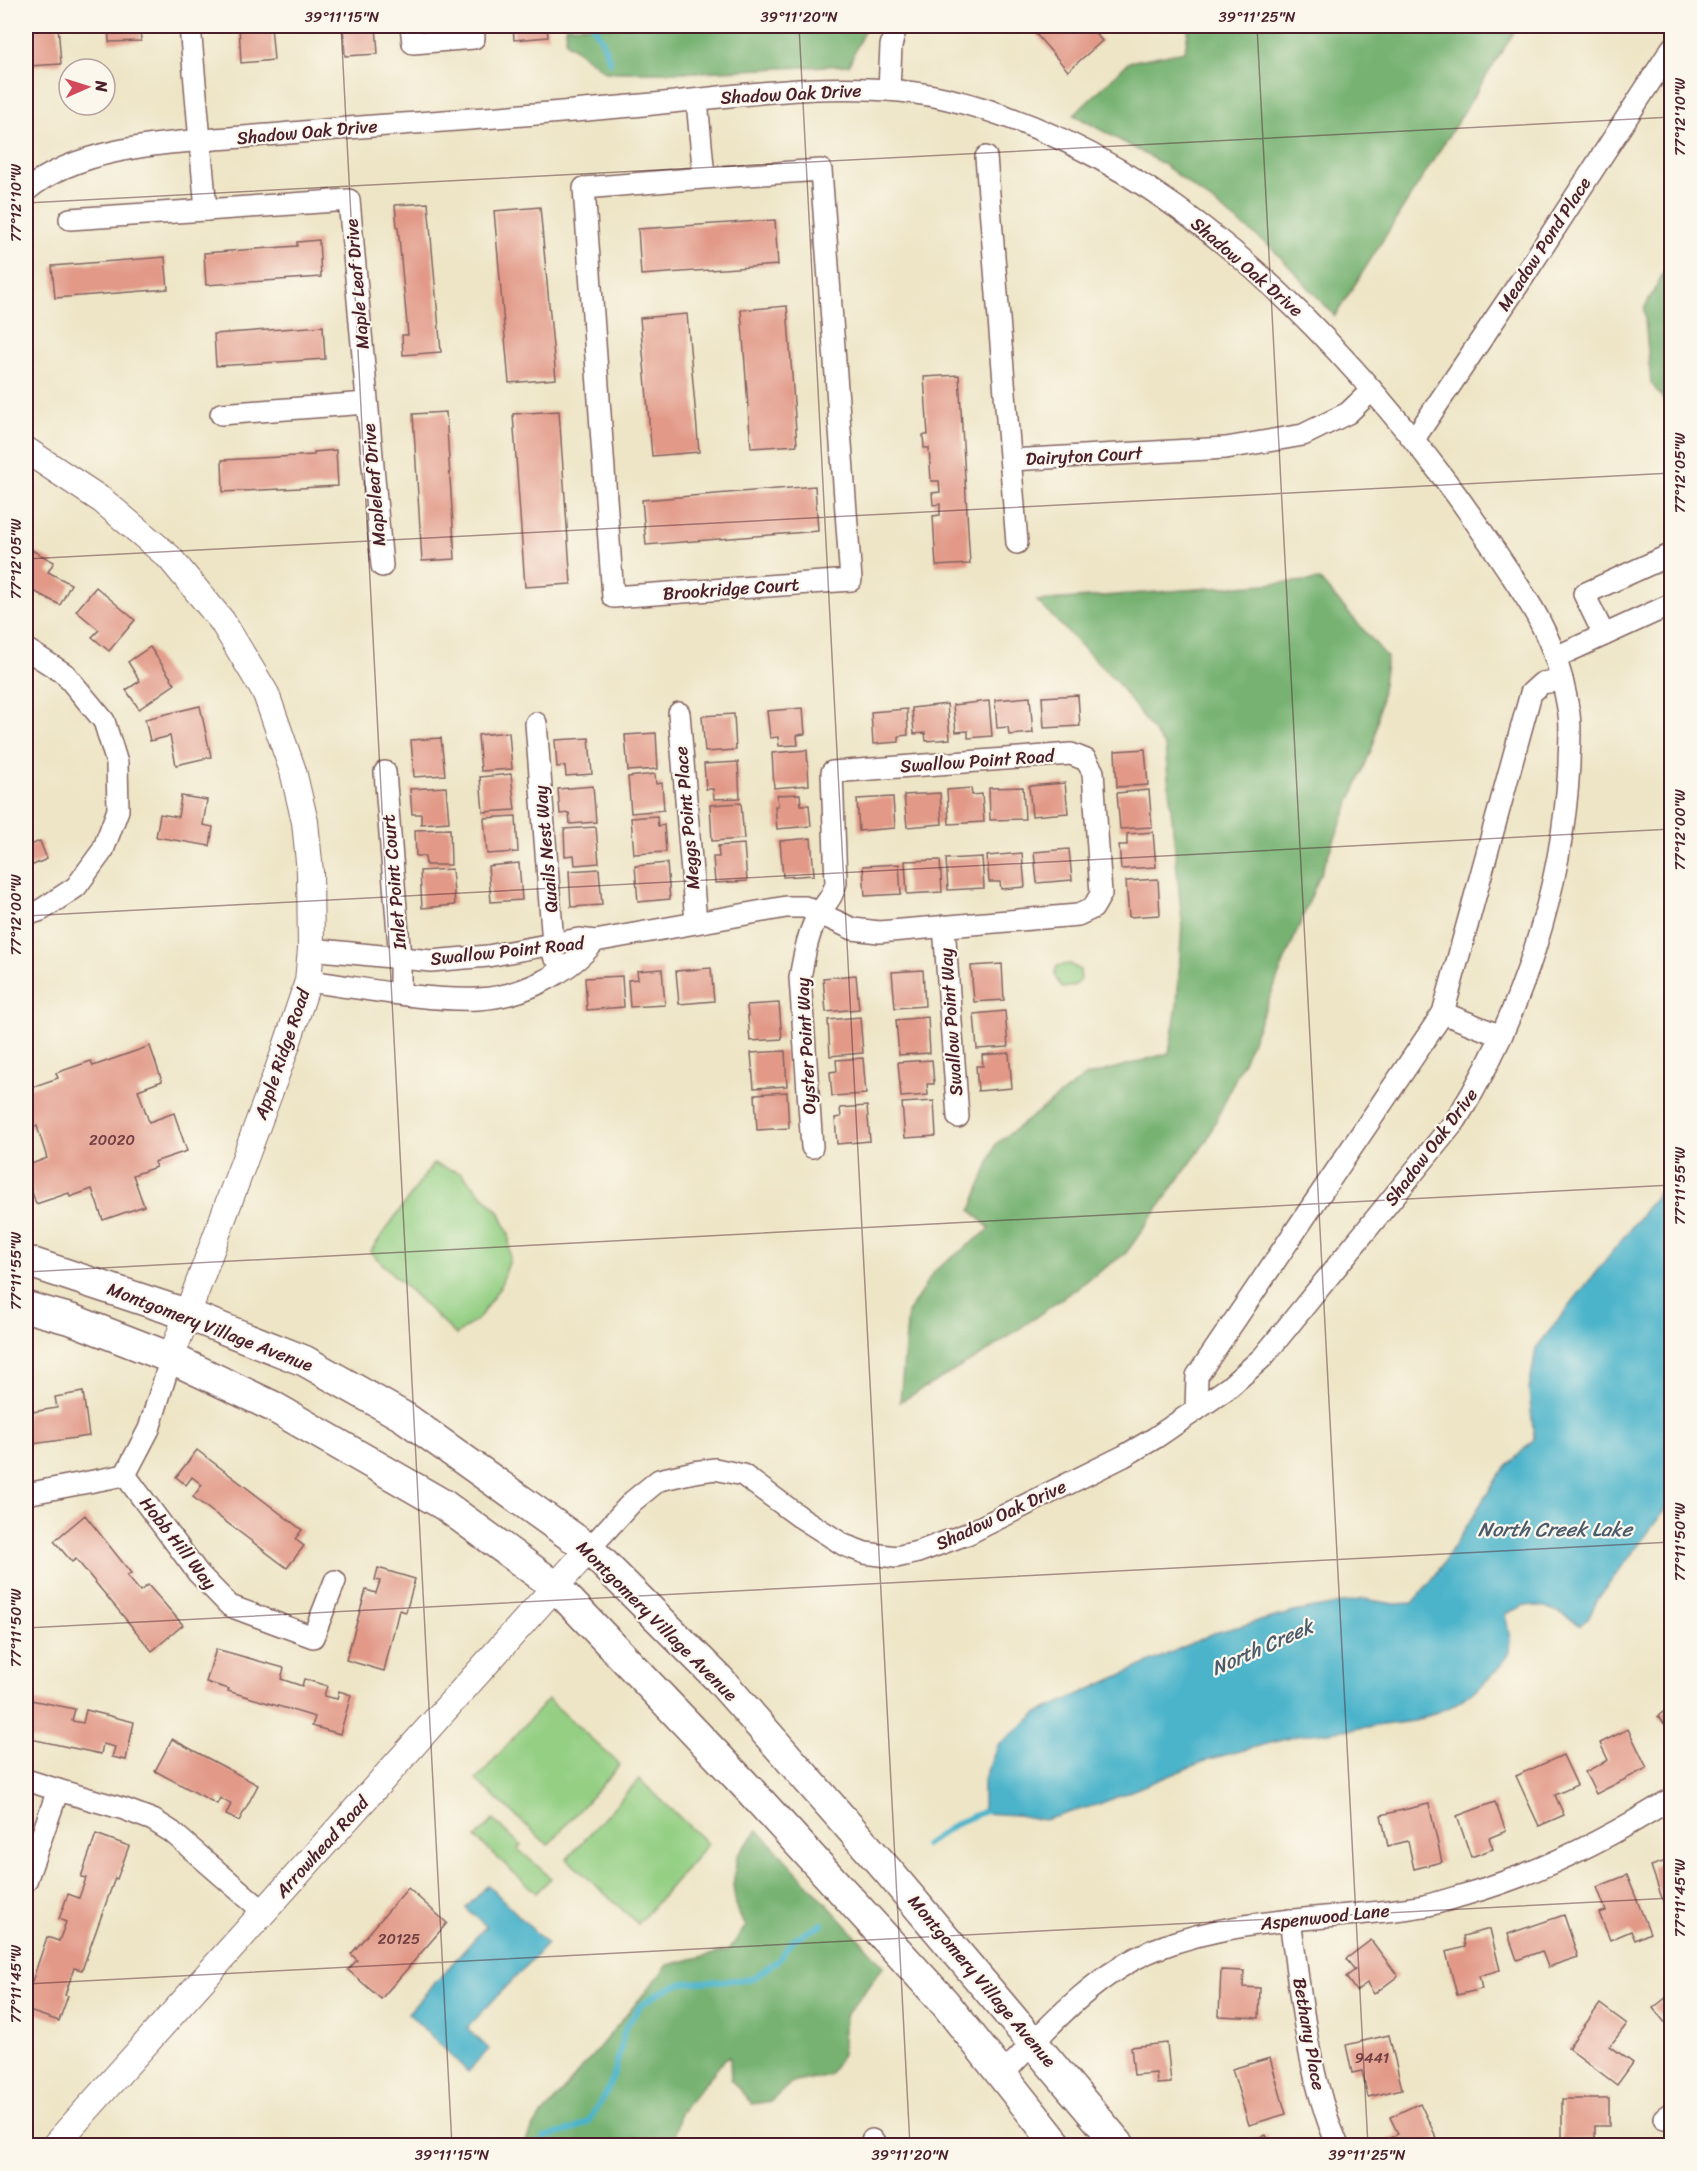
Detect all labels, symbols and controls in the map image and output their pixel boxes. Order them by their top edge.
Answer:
text: 39°11'15"N [305,4,380,30]
text: 39°11'20"N [760,4,838,30]
text: 39°11'25"N [1219,4,1296,30]
north arrow [57,57,117,117]
street label: Shadow Oak Drive [720,74,862,114]
text: 77°12'10"W [1667,78,1693,156]
text: N [87,79,116,93]
street label: Shadow Oak Drive [235,110,379,154]
text: 77°12'10"W [3,164,29,242]
street label: Meadow Pond Place [1488,170,1600,318]
street label: Shadow Oak Drive [1183,209,1311,325]
street label: Maple Leaf Drive [335,217,379,351]
street label: Mapleleaf Drive [353,422,395,548]
text: 77°12'05"W [1667,432,1693,513]
street label: Dairyton Court [1025,437,1144,475]
text: 77°12'05"W [3,518,29,599]
street label: Brookridge Court [662,568,800,610]
street label: Swallow Point Road [899,740,1057,782]
street label: Meggs Point Place [665,745,709,891]
street label: Quails Nest Way [524,783,567,914]
text: 77°12'00"W [1667,789,1693,870]
street label: Inlet Point Court [372,813,416,952]
text: 77°12'00"W [3,874,29,955]
street label: Swallow Point Road [429,927,587,975]
street label: Swallow Point Way [930,946,972,1097]
street label: Oyster Point Way [786,976,826,1115]
street label: Apple Ridge Road [244,983,320,1125]
street label: Shadow Oak Drive [1376,1081,1486,1213]
house number: 20020 [89,1127,135,1153]
text: 77°11'55"W [1667,1147,1693,1225]
text: 77°11'55"W [3,1232,29,1310]
street label: Montgomery Village Avenue [102,1273,318,1381]
street label: Shadow Oak Drive [930,1471,1072,1559]
street label: Hobb Hill Way [131,1489,225,1597]
text: 77°11'50"W [1667,1502,1693,1581]
water label: North Creek Lake [1478,1512,1634,1547]
street label: Montgomery Village Avenue [569,1533,746,1710]
text: 77°11'50"W [3,1588,29,1667]
water label: North Creek [1206,1608,1321,1686]
street label: Arrowhead Road [266,1787,378,1906]
text: 77°11'45"W [1667,1858,1693,1937]
street label: Montgomery Village Avenue [900,1887,1065,2075]
street label: Aspenwood Lane [1258,1894,1391,1940]
house number: 20125 [378,1926,420,1952]
text: 77°11'45"W [3,1944,29,2023]
street label: Bethany Place [1283,1975,1335,2093]
house number: 9441 [1355,2045,1389,2071]
text: 39°11'15"N [415,2142,490,2168]
text: 39°11'20"N [871,2142,949,2168]
text: 39°11'25"N [1329,2142,1406,2168]

